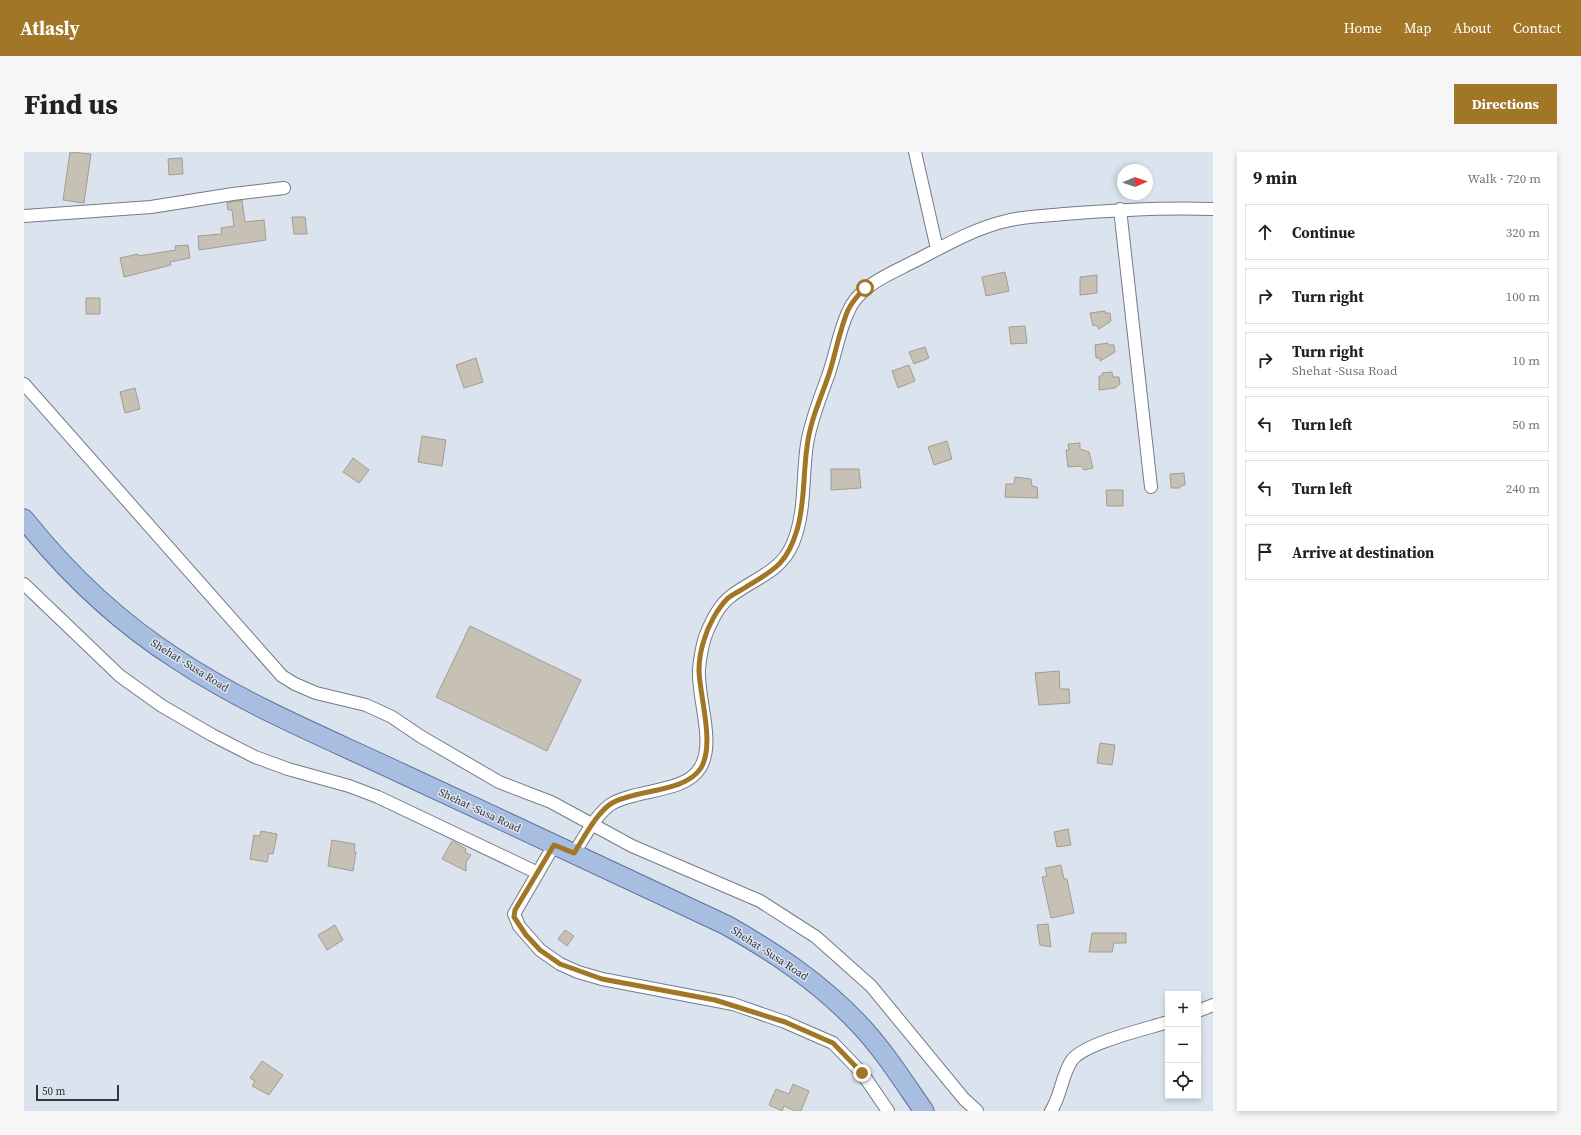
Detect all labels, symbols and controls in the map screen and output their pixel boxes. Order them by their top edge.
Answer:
text: Atlasly [20,15,80,41]
text: Home [1344,18,1382,38]
text: Map [1404,18,1431,38]
text: About [1453,18,1491,38]
text: Contact [1513,18,1561,38]
button: Directions [1454,84,1557,124]
text: Find us [24,85,118,123]
north arrow [1117,164,1153,200]
text: 9 min [1253,166,1297,190]
text: Walk · 720 m [1468,170,1541,187]
icon: ahead [1254,221,1276,243]
text: Continue [1292,222,1355,243]
text: 320 m [1506,224,1540,241]
route start [856,279,874,297]
icon: right [1254,285,1276,307]
text: Turn right [1292,286,1364,307]
text: 100 m [1506,288,1540,305]
text: Turn right [1292,341,1364,362]
icon: right [1254,349,1276,371]
text: 10 m [1512,352,1540,369]
text: Shehat -Susa Road [1292,362,1397,379]
icon: left [1254,413,1276,435]
text: Turn left [1292,414,1352,435]
text: 50 m [1512,416,1540,433]
icon: left [1254,477,1276,499]
text: Turn left [1292,478,1352,499]
text: 240 m [1506,480,1540,497]
icon: arrive [1254,541,1276,563]
text: Arrive at destination [1292,542,1434,563]
street label: Shehat -Susa Road [148,635,232,696]
street label: Shehat -Susa Road [436,785,524,836]
street label: Shehat -Susa Road [728,923,812,984]
map controls [1165,991,1201,1099]
button: + [1165,991,1201,1027]
button: − [1165,1027,1201,1063]
button: locate [1165,1063,1201,1099]
route end [853,1064,871,1082]
scale bar [36,1083,119,1102]
text: 50 m [42,1084,65,1099]

